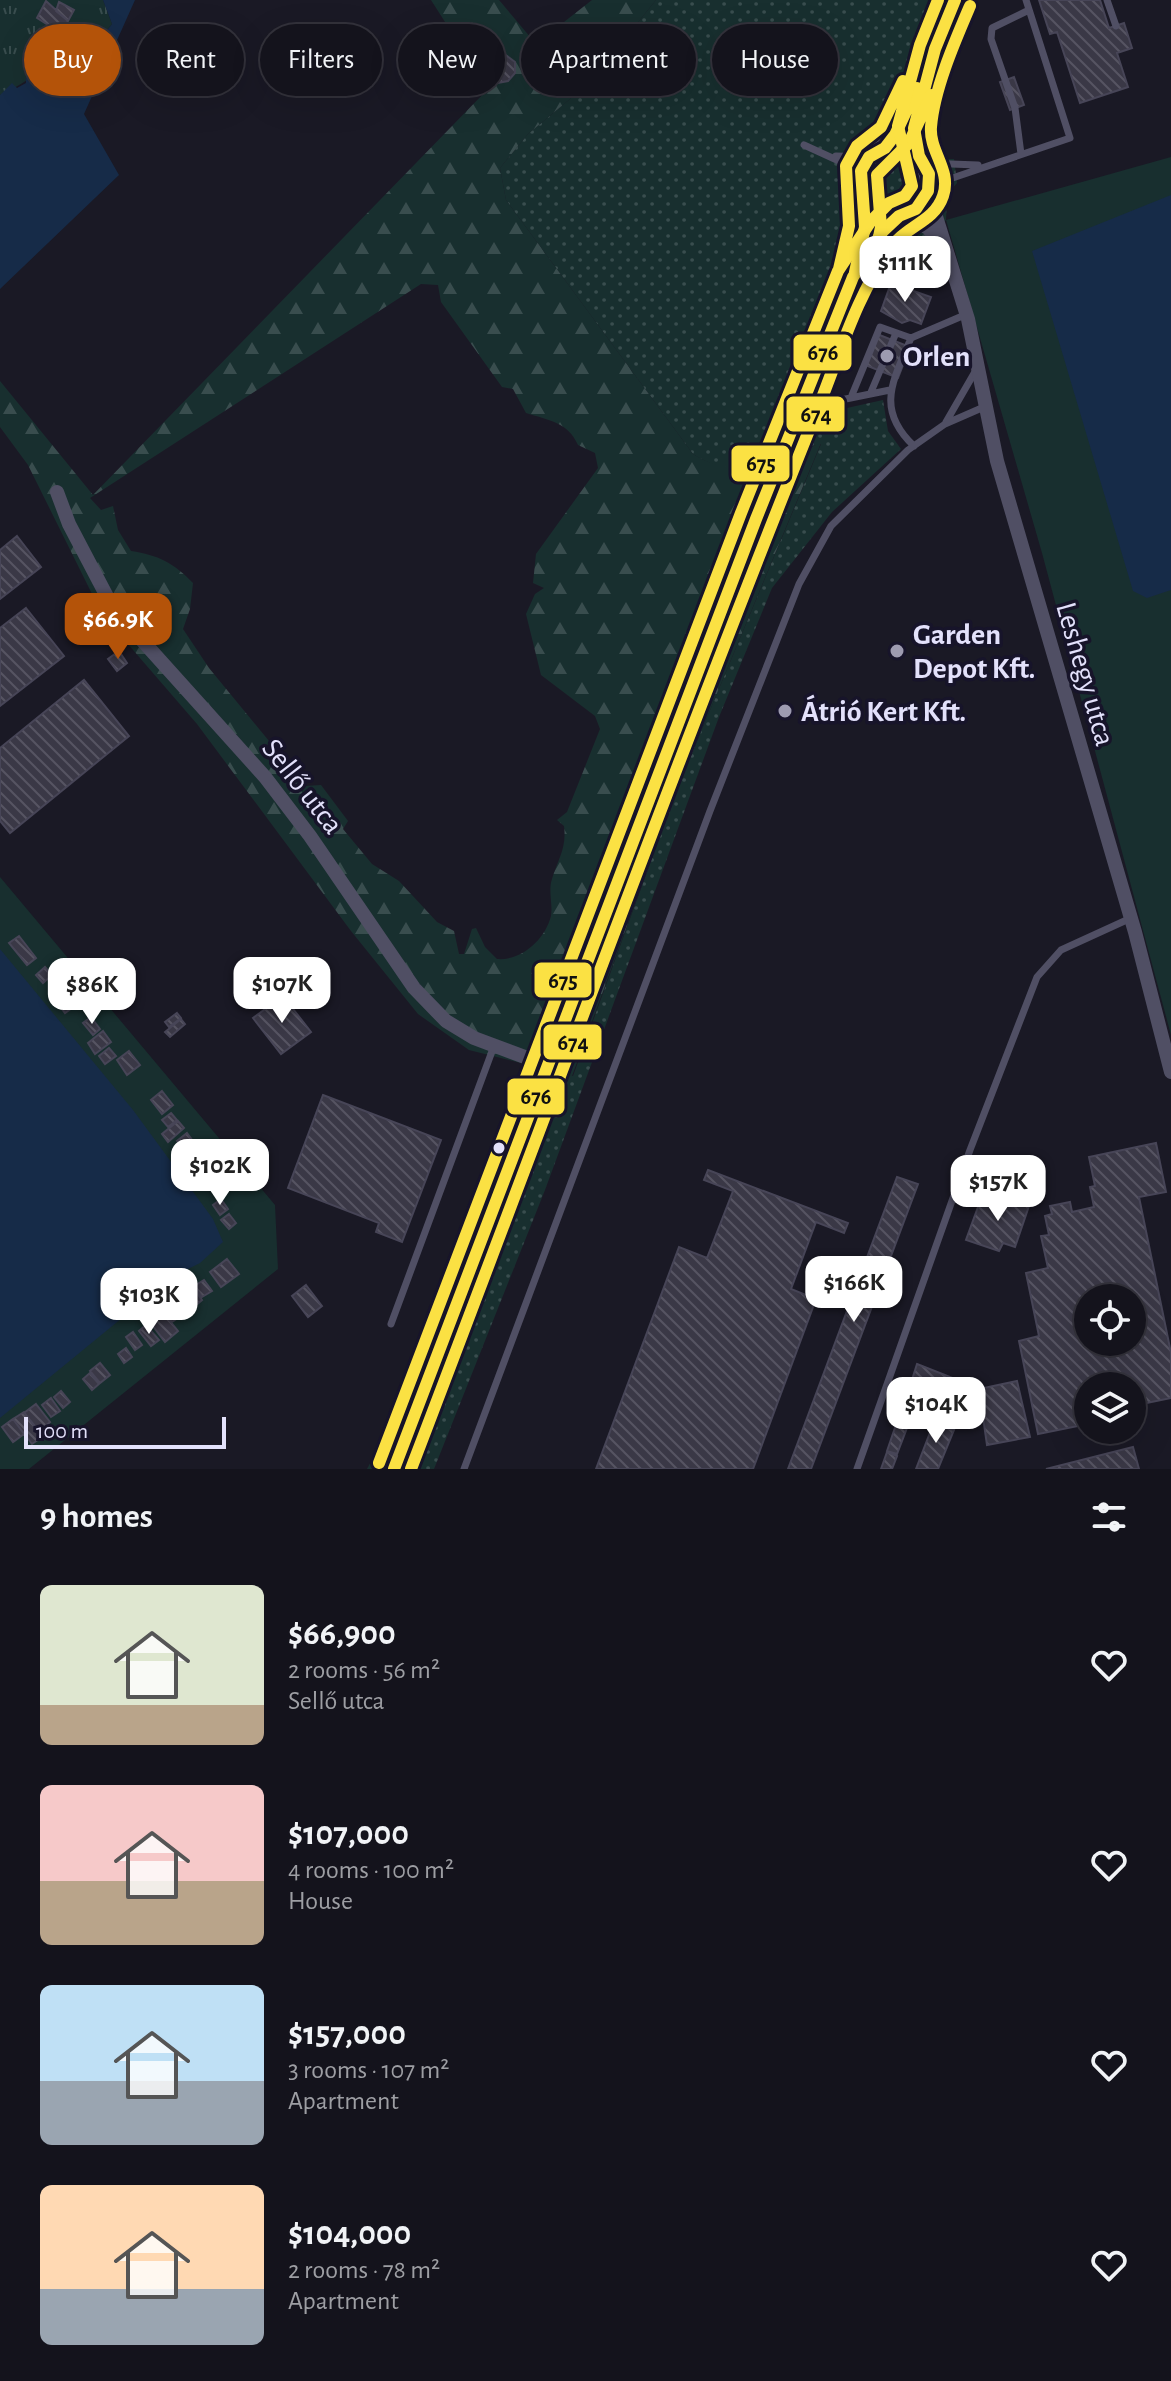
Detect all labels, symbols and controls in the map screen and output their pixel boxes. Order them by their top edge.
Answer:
chip: Buy [24,24,121,96]
chip: Rent [137,24,244,96]
chip: Filters [260,24,382,96]
chip: New [398,24,505,96]
chip: Apartment [521,24,696,96]
chip: House [712,24,838,96]
pin: $111K [849,236,961,304]
text: $111K [878,249,932,275]
line badge: 676 [792,333,853,372]
text: 676 [808,342,838,364]
place label: Orlen [903,342,970,372]
marker: Orlen [878,347,896,365]
line badge: 674 [785,395,846,433]
text: 674 [800,404,832,426]
line badge: 675 [730,444,791,483]
text: 675 [746,453,776,475]
pin: $66.9K [53,593,183,661]
street label: Leshegy utca [1050,599,1120,750]
text: $66.9K [83,606,153,632]
place label: Garden Depot Kft. [913,620,1036,684]
marker: Garden Depot Kft. [888,642,906,660]
place label: Átrió Kert Kft. [801,694,966,727]
marker: Átrió Kert Kft. [776,702,794,720]
street label: Sellő utca [256,733,348,840]
pin: $107K [226,957,338,1025]
pin: $86K [45,958,139,1026]
line badge: 675 [533,961,593,999]
text: $107K [251,970,313,996]
text: 675 [548,970,578,992]
text: $86K [66,971,118,997]
line badge: 674 [542,1023,603,1061]
text: 674 [557,1032,589,1054]
line badge: 676 [506,1077,566,1116]
text: 676 [521,1086,551,1108]
pin: $102K [164,1139,276,1207]
unlabelled marker [491,1140,507,1156]
text: $102K [189,1152,251,1178]
pin: $157K [942,1155,1054,1223]
text: $157K [969,1168,1027,1194]
pin: $166K [798,1256,910,1324]
pin: $103K [93,1268,205,1336]
text: $166K [823,1269,885,1295]
text: $103K [119,1281,180,1307]
map controls [1074,1284,1146,1444]
button: locate [1074,1284,1146,1356]
button: layers [1074,1372,1146,1444]
pin: $104K [880,1377,992,1445]
text: $104K [905,1390,967,1416]
scale bar [24,1413,226,1449]
text: 100 m [36,1420,88,1442]
icon: filters [1087,1495,1131,1539]
text: 9 homes [40,1500,153,1534]
icon: home [104,1617,200,1713]
text: $66,900 [288,1617,396,1651]
icon: heart [1087,1643,1131,1687]
text: 2 rooms · 56 m² [288,1657,440,1683]
text: Sellő utca [288,1688,385,1714]
icon: home [104,1817,200,1913]
text: $107,000 [288,1817,409,1851]
icon: heart [1087,1843,1131,1887]
text: 4 rooms · 100 m² [288,1857,454,1883]
text: House [288,1888,353,1914]
icon: home [104,2017,200,2113]
text: $157,000 [288,2017,406,2051]
icon: heart [1087,2043,1131,2087]
text: 3 rooms · 107 m² [288,2057,449,2083]
text: Apartment [288,2088,399,2114]
icon: home [104,2217,200,2313]
text: $104,000 [288,2217,411,2251]
icon: heart [1087,2243,1131,2287]
text: 2 rooms · 78 m² [288,2257,440,2283]
text: Apartment [288,2288,399,2314]

